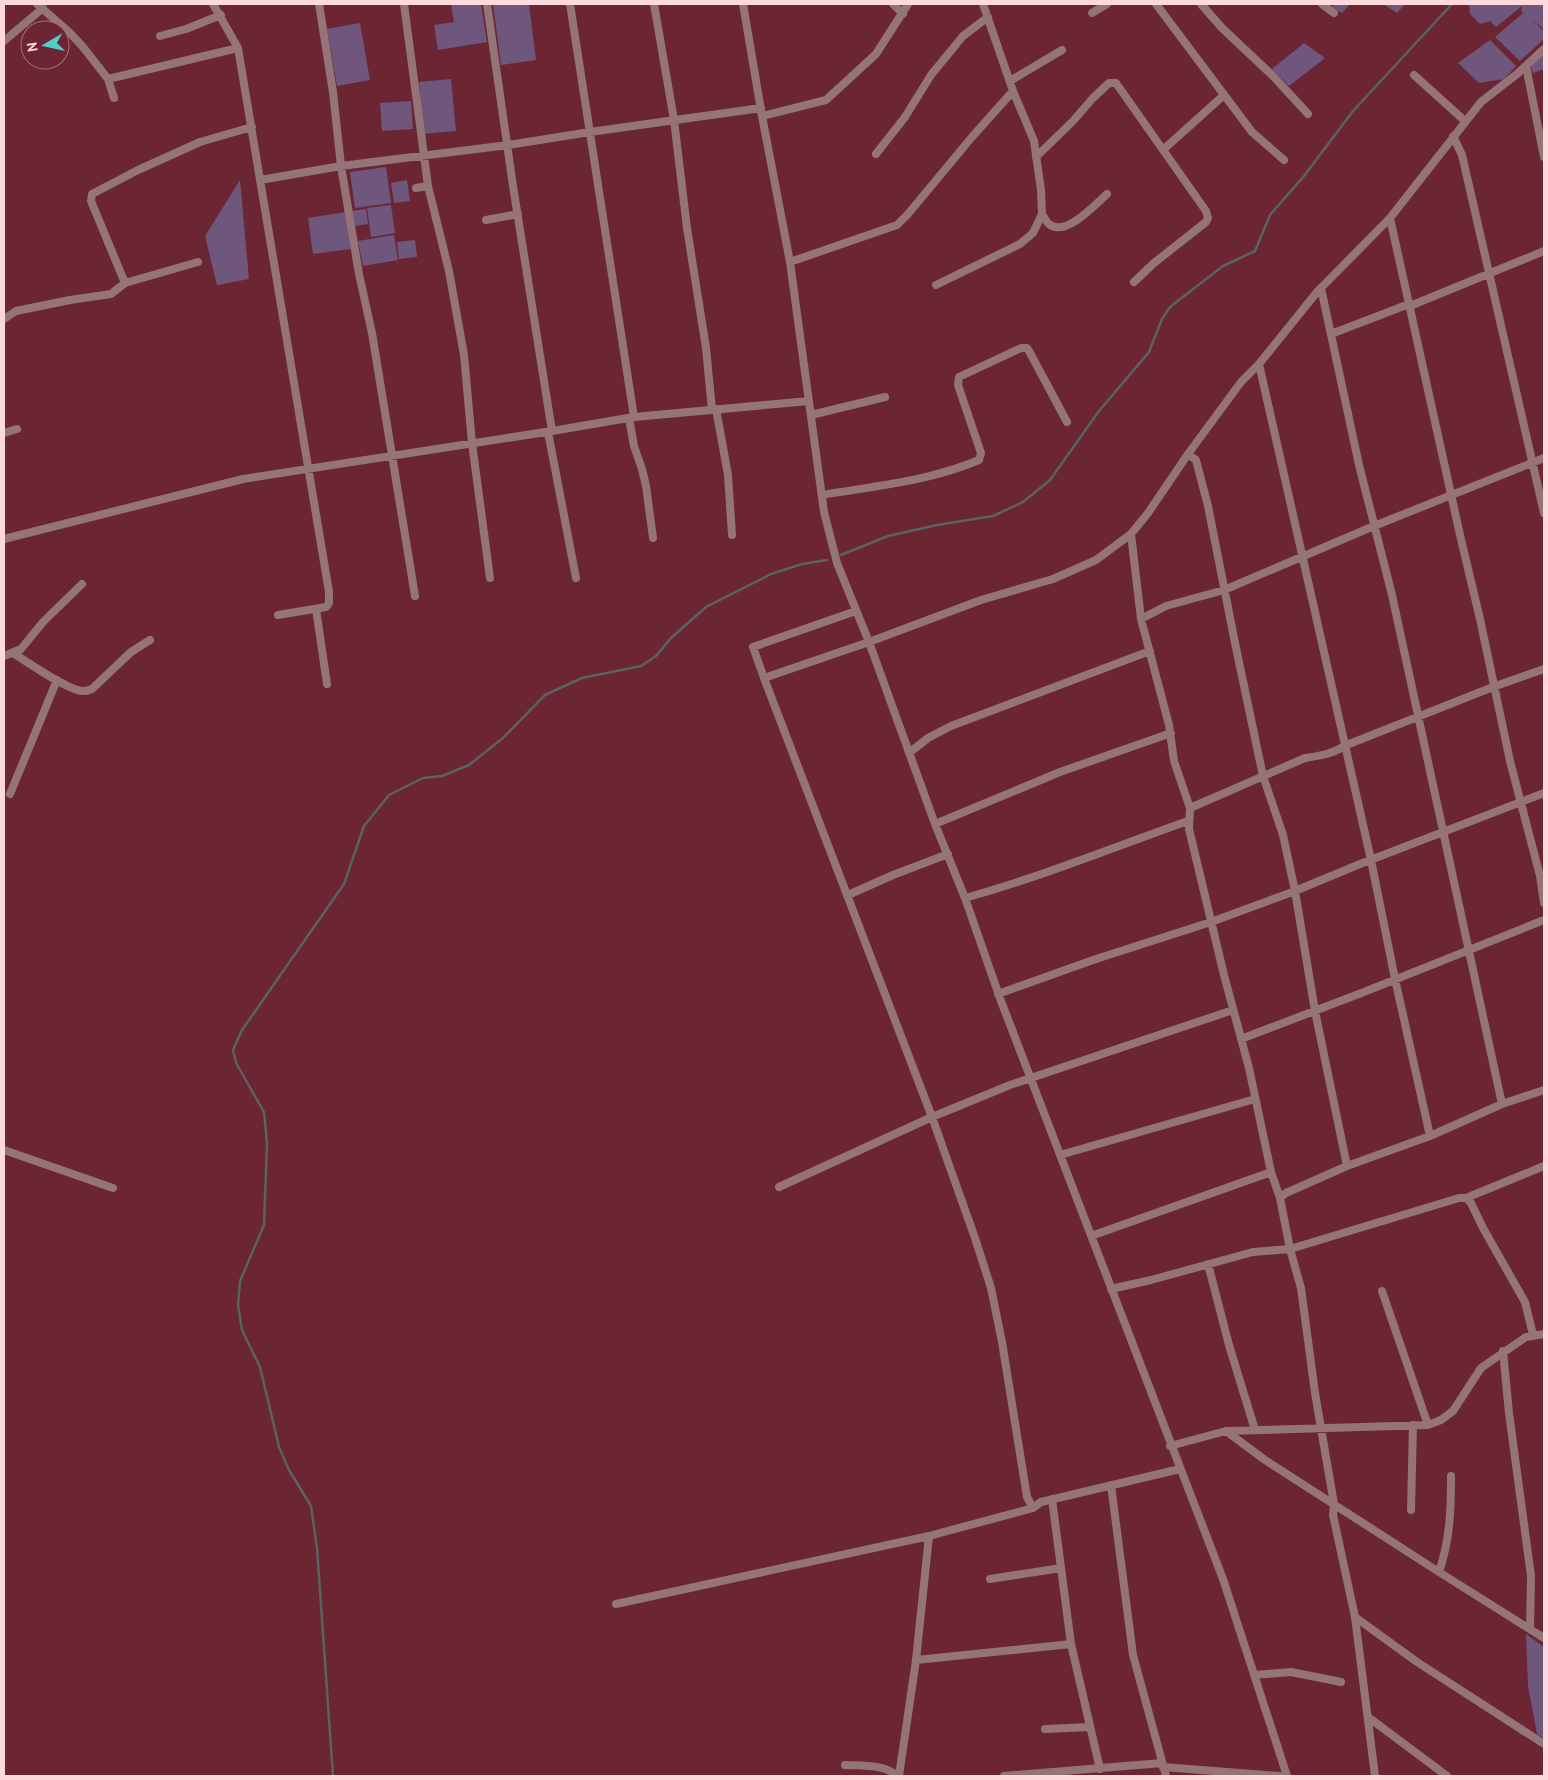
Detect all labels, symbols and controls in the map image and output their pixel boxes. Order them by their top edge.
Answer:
north arrow [20,20,70,70]
text: N [23,41,42,53]

